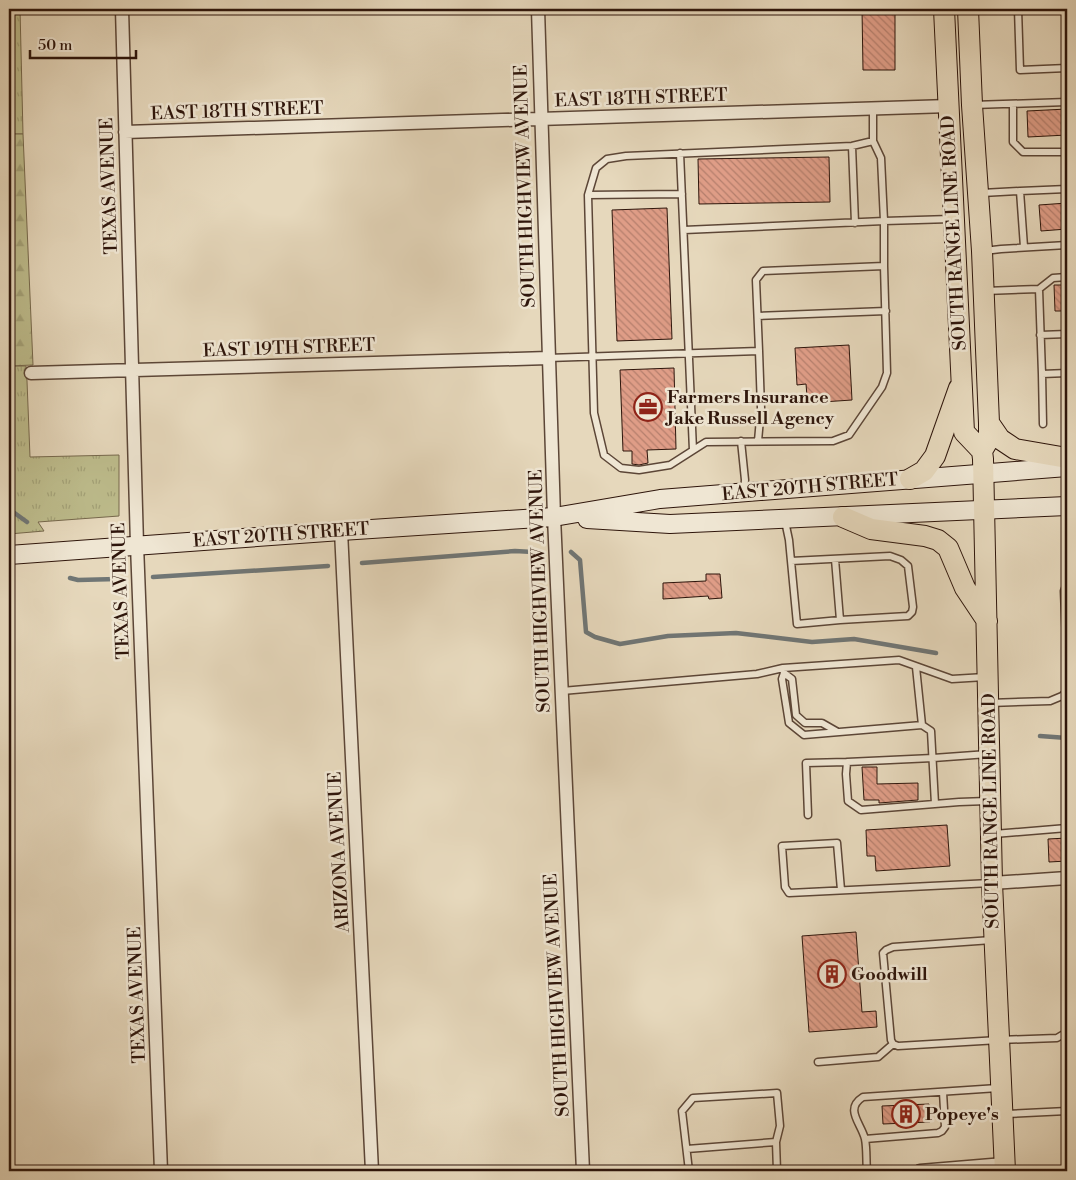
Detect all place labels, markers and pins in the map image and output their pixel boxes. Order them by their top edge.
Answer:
place label: Farmers Insurance Jake Russell Agency [664,386,835,430]
office icon: Farmers Insurance Jake Russell Agency [633,392,663,422]
building icon: Goodwill [817,959,847,989]
place label: Goodwill [851,963,928,986]
building icon: Popeye's [891,1099,921,1129]
place label: Popeye's [925,1103,999,1126]

